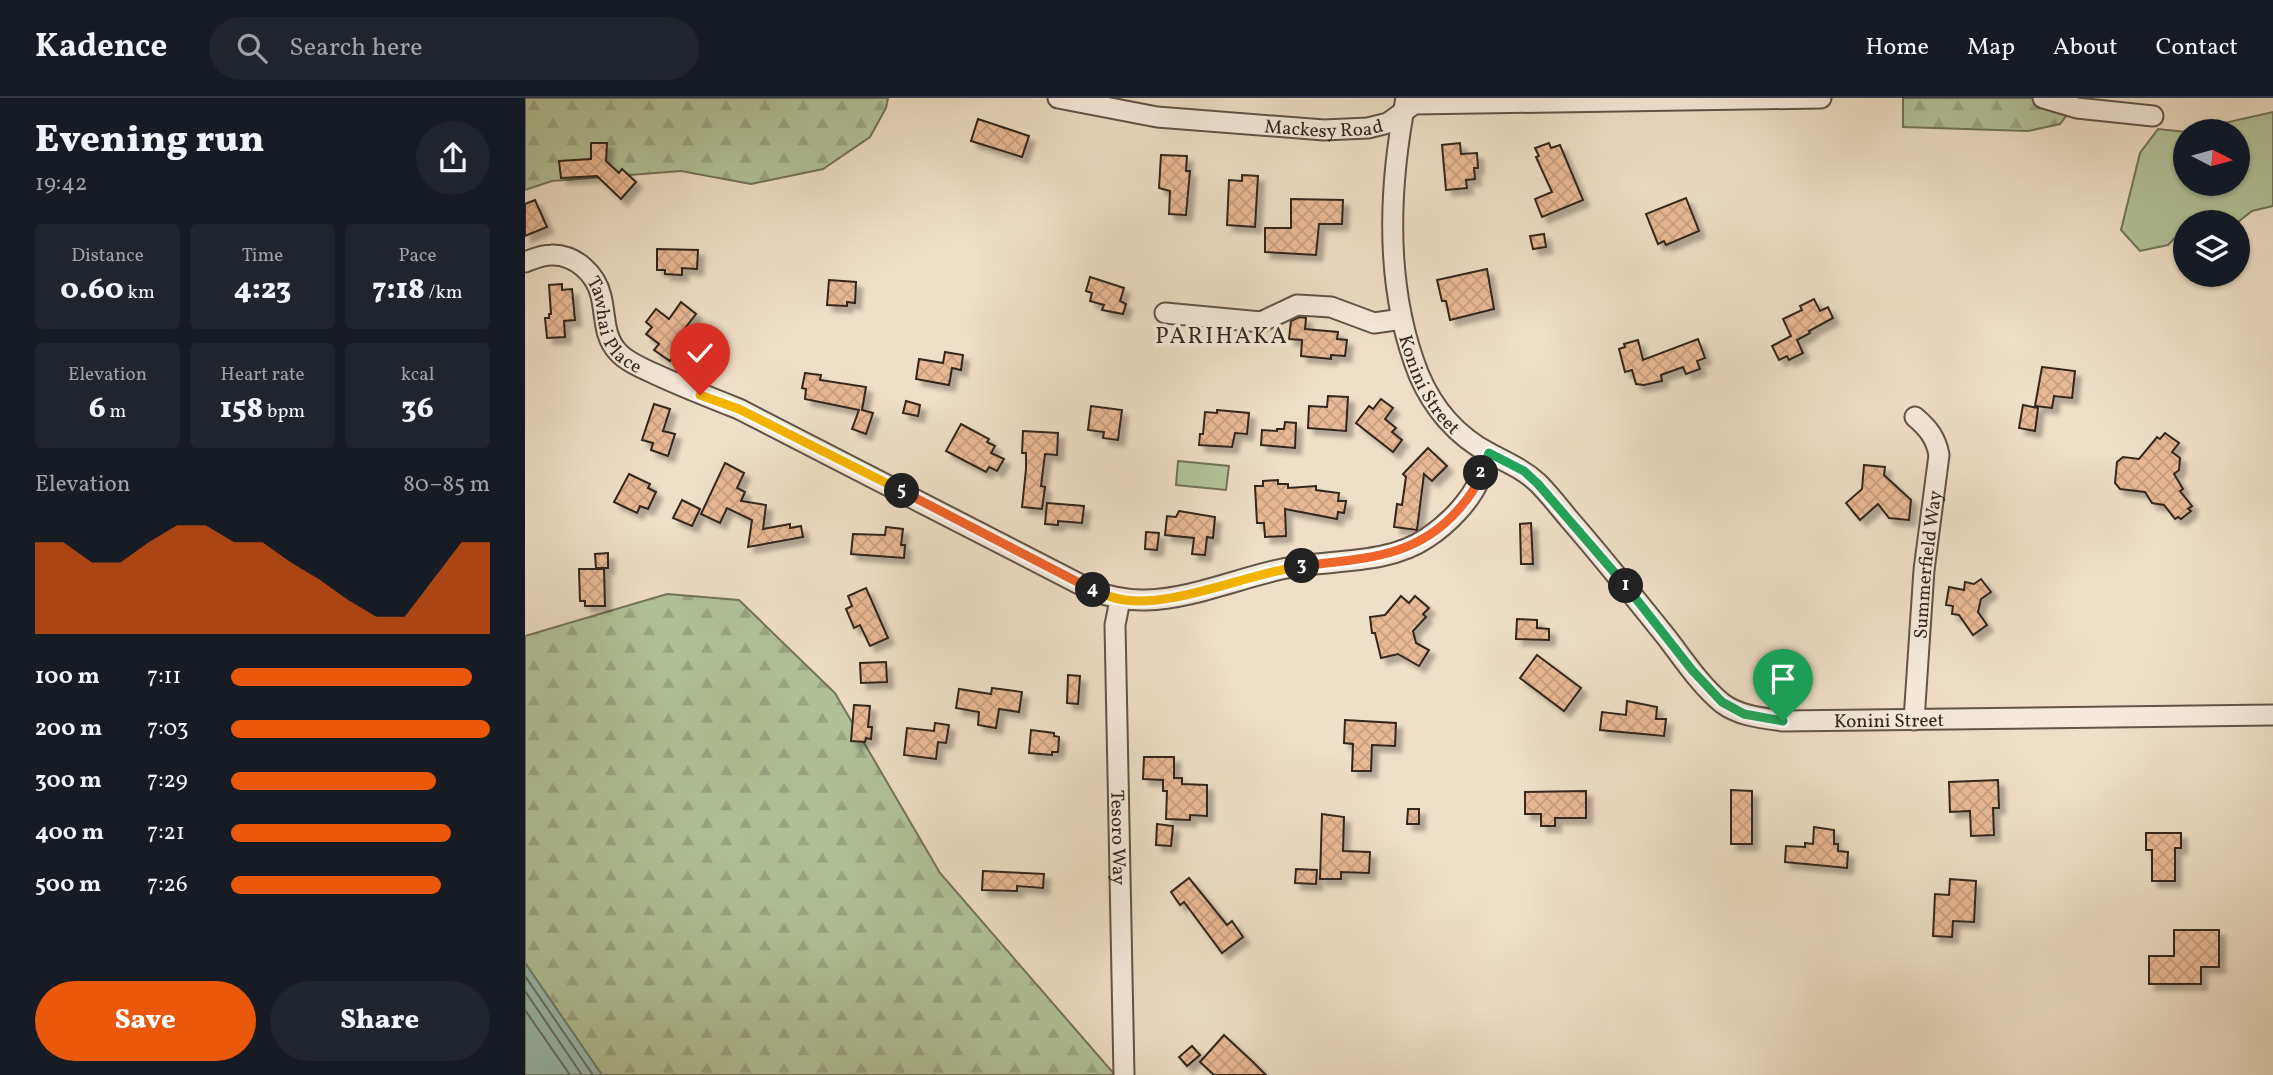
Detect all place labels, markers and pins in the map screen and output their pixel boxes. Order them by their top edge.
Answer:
pin [670,323,730,395]
pin: 2 [1464,456,1499,490]
pin: 5 [885,474,919,508]
pin: 3 [1285,548,1319,584]
pin: 1 [1609,568,1643,603]
pin: 4 [1075,573,1111,608]
pin [1753,649,1813,721]

